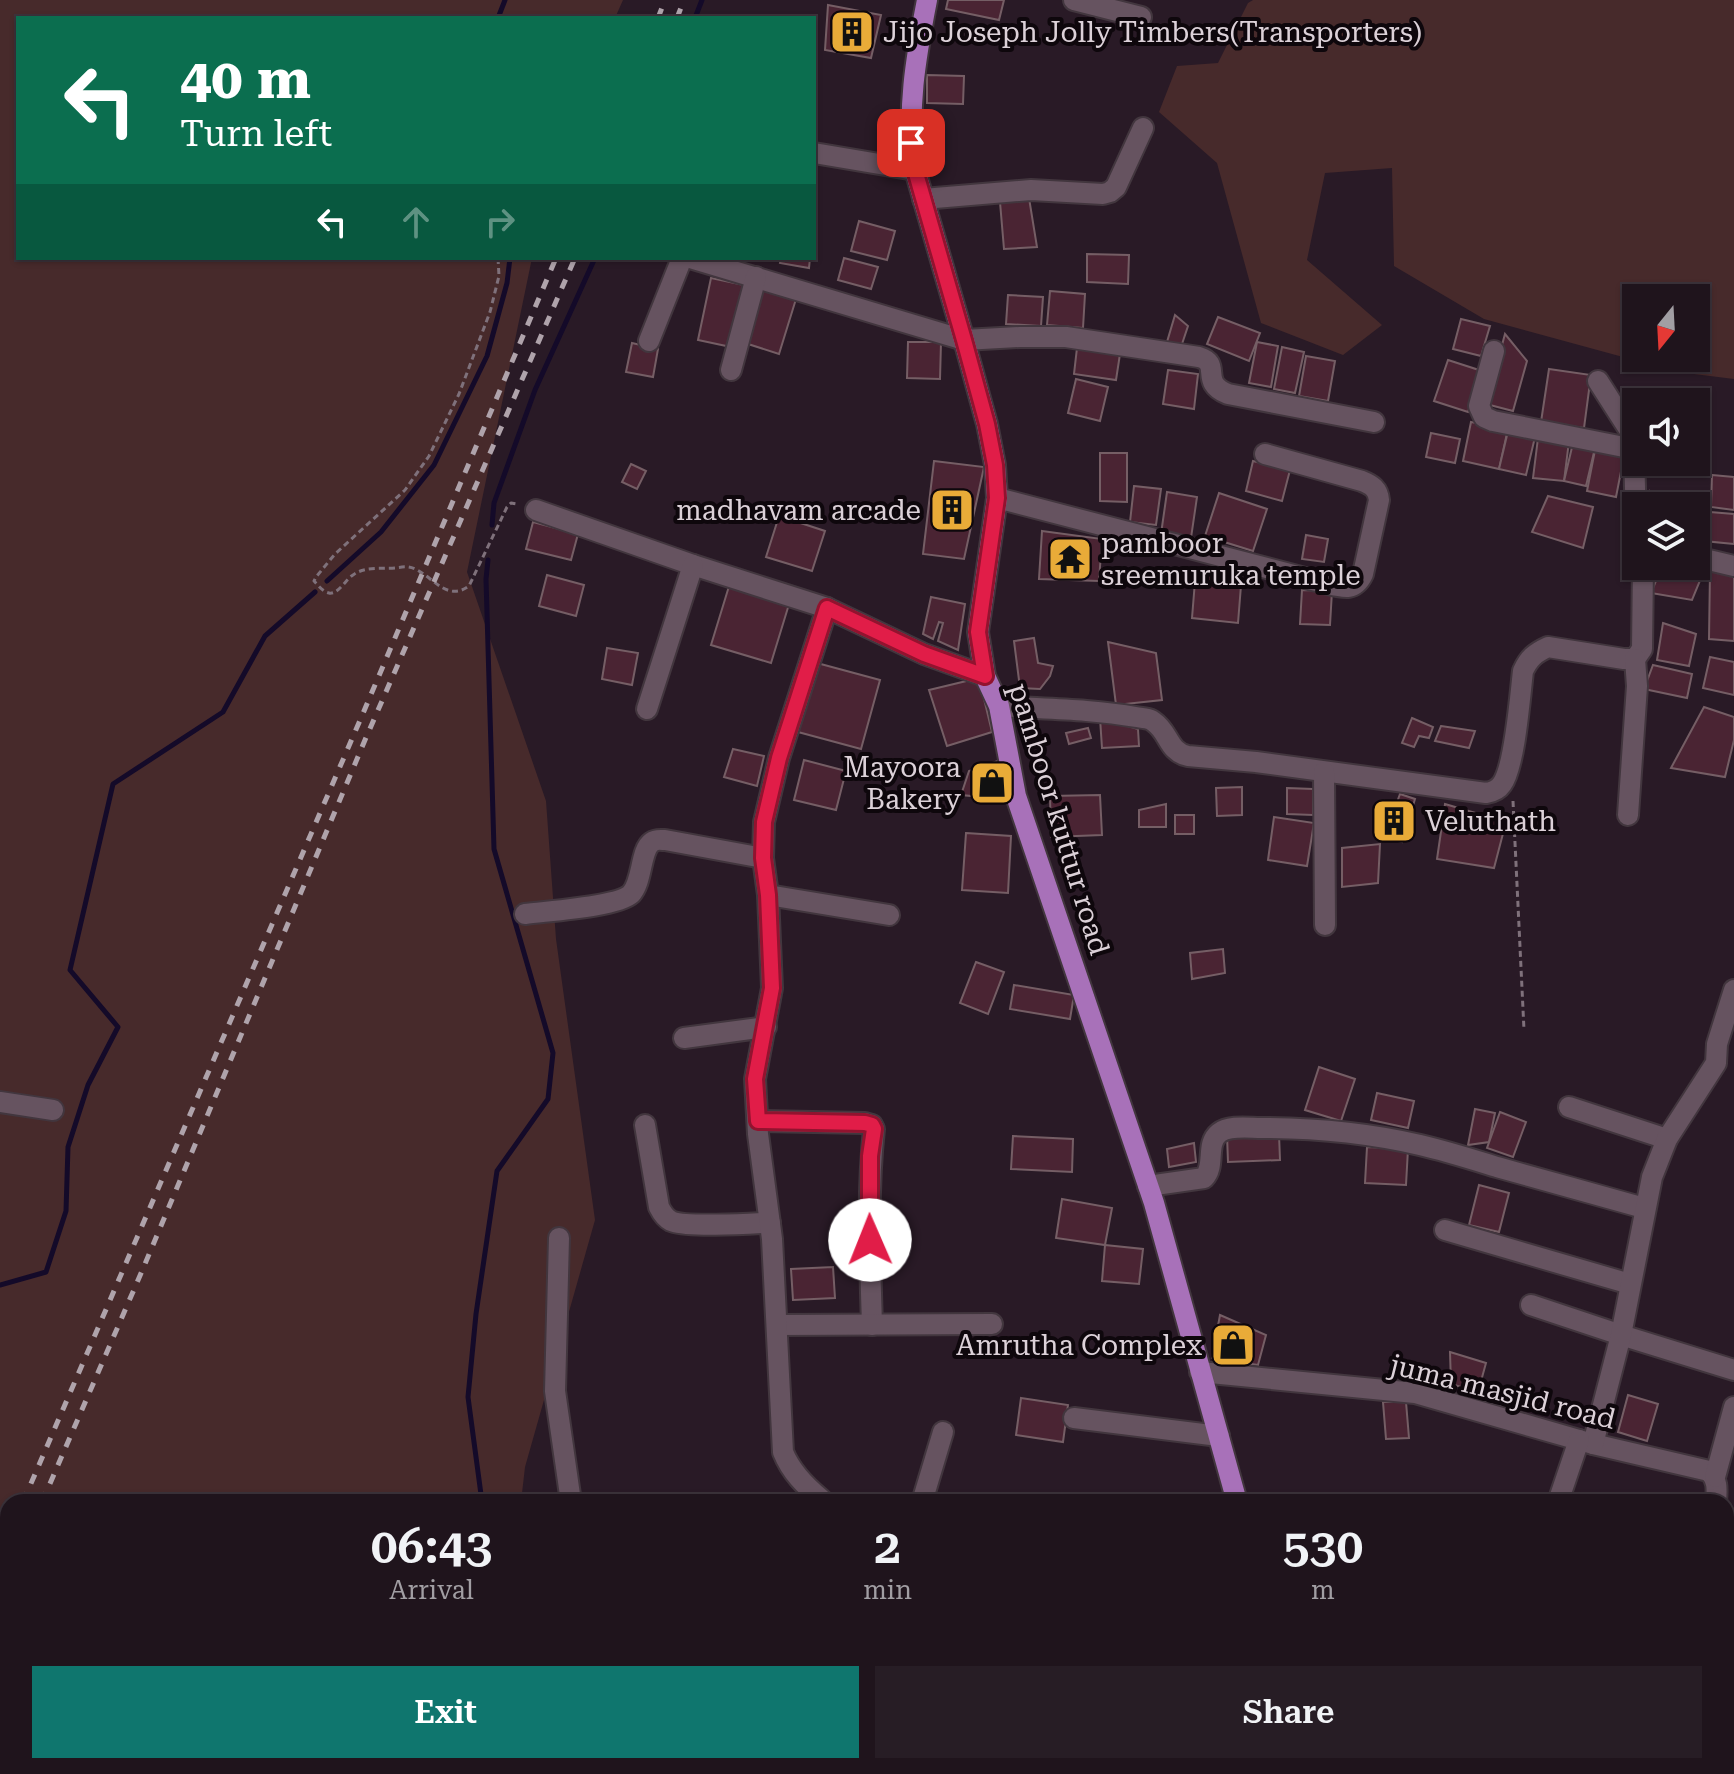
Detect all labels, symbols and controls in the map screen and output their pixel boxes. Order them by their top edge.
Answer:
building icon: Jijo Joseph Jolly Timbers(Transporters) [828,8,876,56]
place label: Jijo Joseph Jolly Timbers(Transporters) [883,16,1422,49]
text: 40 m [180,46,311,112]
icon: left [48,48,152,152]
pin [877,109,945,177]
text: Turn left [180,113,332,155]
icon: arrive [889,121,933,165]
icon: left [310,200,354,244]
icon: ahead [394,200,438,244]
icon: right [478,200,522,244]
north arrow [1622,284,1710,372]
map controls [1622,284,1710,580]
button: sound [1622,388,1710,476]
building icon: madhavam arcade [928,486,976,534]
button: layers [1622,492,1710,580]
place label: madhavam arcade [676,494,921,527]
place label: pamboor sreemuruka temple [1101,527,1361,592]
temple icon: pamboor sreemuruka temple [1046,535,1094,583]
street label: pamboor kuttur road [1002,679,1116,959]
place label: Mayoora Bakery [843,751,961,816]
shop icon: Mayoora Bakery [968,759,1016,807]
building icon: Veluthath [1370,797,1418,845]
place label: Veluthath [1425,805,1556,838]
position arrow [828,1198,912,1282]
shop icon: Amrutha Complex [1209,1321,1257,1369]
place label: Amrutha Complex [956,1329,1202,1362]
street label: juma masjid road [1385,1348,1619,1436]
text: 06:43 [371,1519,492,1575]
text: 2 [874,1519,901,1575]
text: 530 [1283,1519,1363,1575]
text: Arrival [389,1575,474,1605]
text: min [863,1575,912,1605]
text: m [1311,1575,1335,1605]
button: Exit [32,1666,859,1758]
button: Share [875,1666,1702,1758]

